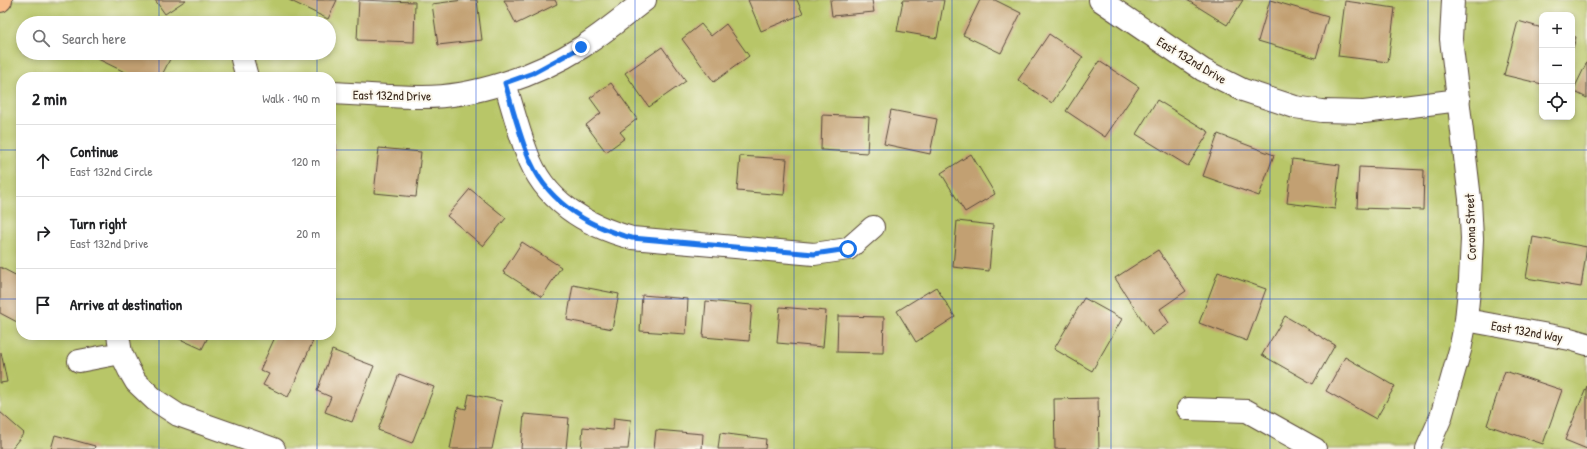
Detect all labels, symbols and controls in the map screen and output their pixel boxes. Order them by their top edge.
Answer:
map controls [1539,12,1575,120]
button: + [1539,12,1575,48]
search box [16,16,336,60]
icon: search [30,27,52,49]
text: Search here [62,28,126,49]
street label: East 132nd Drive [1154,32,1230,88]
route end [572,38,590,56]
button: − [1539,48,1575,84]
button: locate [1539,84,1575,120]
street label: East 132nd Drive [353,85,431,105]
text: 2 min [32,87,67,110]
text: Walk · 140 m [262,89,320,107]
text: Continue [70,141,118,162]
icon: ahead [32,150,54,172]
text: 120 m [292,152,320,170]
text: East 132nd Circle [70,162,153,180]
street label: Corona Street [1460,193,1480,261]
text: Turn right [70,213,126,234]
icon: right [32,222,54,244]
text: 20 m [296,224,320,242]
text: East 132nd Drive [70,234,148,252]
route start [839,240,857,258]
icon: arrive [32,294,54,316]
text: Arrive at destination [70,294,182,315]
street label: East 132nd Way [1490,316,1565,346]

